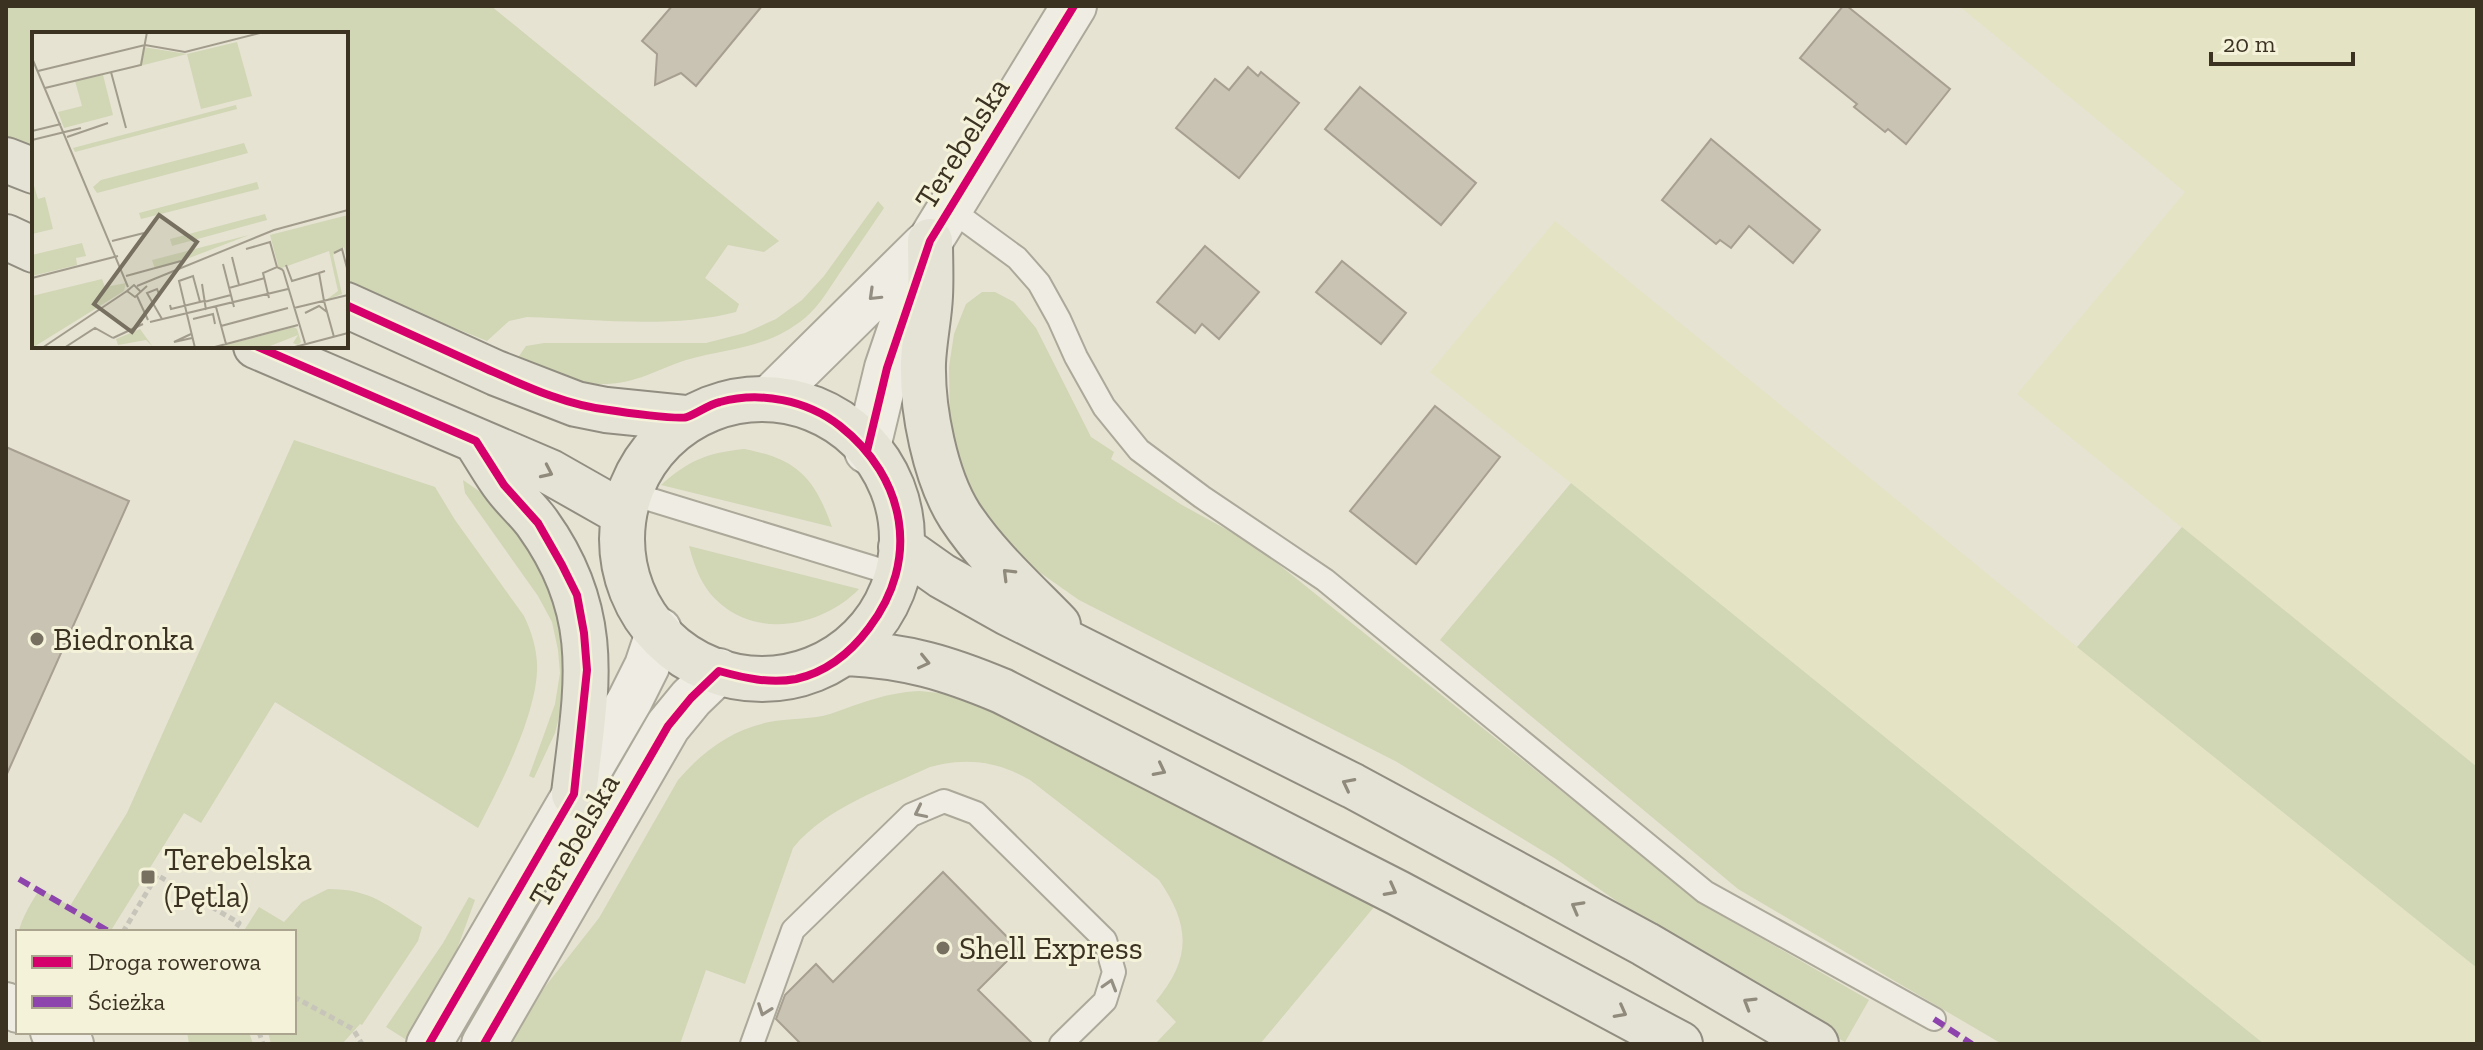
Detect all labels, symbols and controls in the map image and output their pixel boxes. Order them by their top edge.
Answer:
scale bar [2211,16,2353,66]
text: 20 m [2223,29,2276,58]
inset map [32,32,348,348]
street label: Terebelska [907,70,1017,216]
one-way arrow [869,286,883,300]
one-way arrow [539,462,554,478]
one-way arrow [1003,569,1017,583]
place label: Biedronka [53,620,194,658]
marker: Biedronka [28,630,46,648]
one-way arrow [917,653,931,670]
one-way arrow [1152,761,1167,776]
street label: Terebelska [521,766,627,914]
one-way arrow [1341,778,1356,793]
one-way arrow [914,802,929,818]
place label: Terebelska (Pętla) [164,840,312,915]
marker: Terebelska (Pętla) [139,868,157,886]
one-way arrow [1383,880,1398,895]
one-way arrow [1571,901,1585,916]
place label: Shell Express [959,929,1143,967]
legend [16,930,296,1034]
marker: Shell Express [934,939,952,957]
text: Droga rowerowa [88,947,262,976]
one-way arrow [1100,979,1116,993]
text: Ścieżka [88,987,165,1016]
one-way arrow [1743,998,1758,1013]
one-way arrow [757,1003,773,1017]
one-way arrow [1612,1003,1627,1018]

